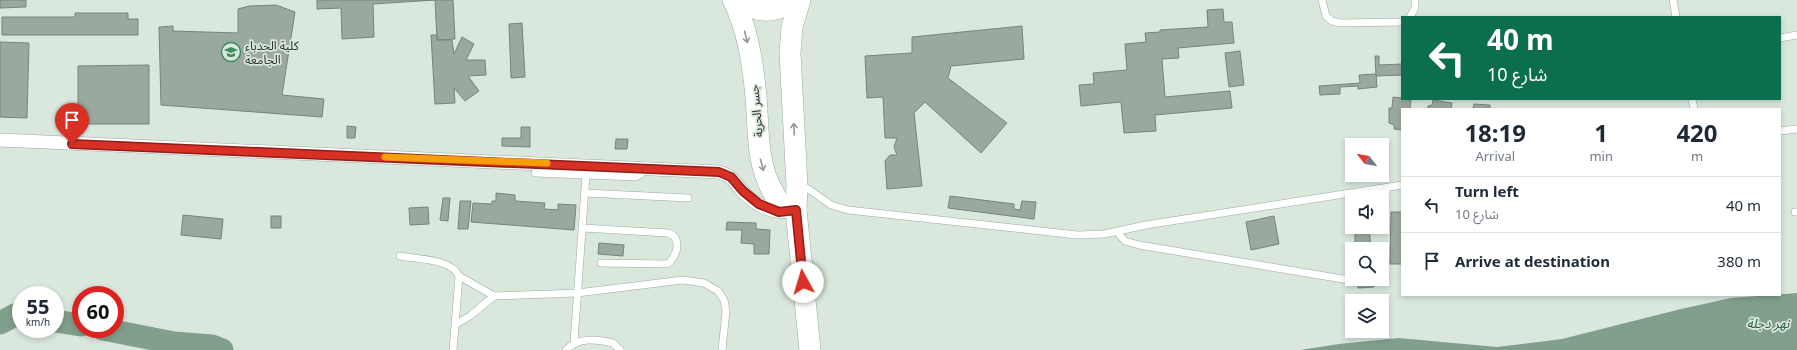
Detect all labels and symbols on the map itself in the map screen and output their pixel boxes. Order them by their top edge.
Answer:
one-way arrow [743,30,750,43]
place label: كلية الحدباء الجامعة [245,37,300,68]
school or university icon: كلية الحدباء الجامعة [220,41,242,63]
street label: جسر الحرية [745,84,767,138]
pin [55,103,89,144]
one-way arrow [790,123,798,136]
north arrow [1345,138,1389,182]
one-way arrow [759,159,766,172]
position arrow [782,261,824,303]
speed limit sign: 60 [72,286,124,338]
water label: نهر دجلة [1747,314,1791,332]

